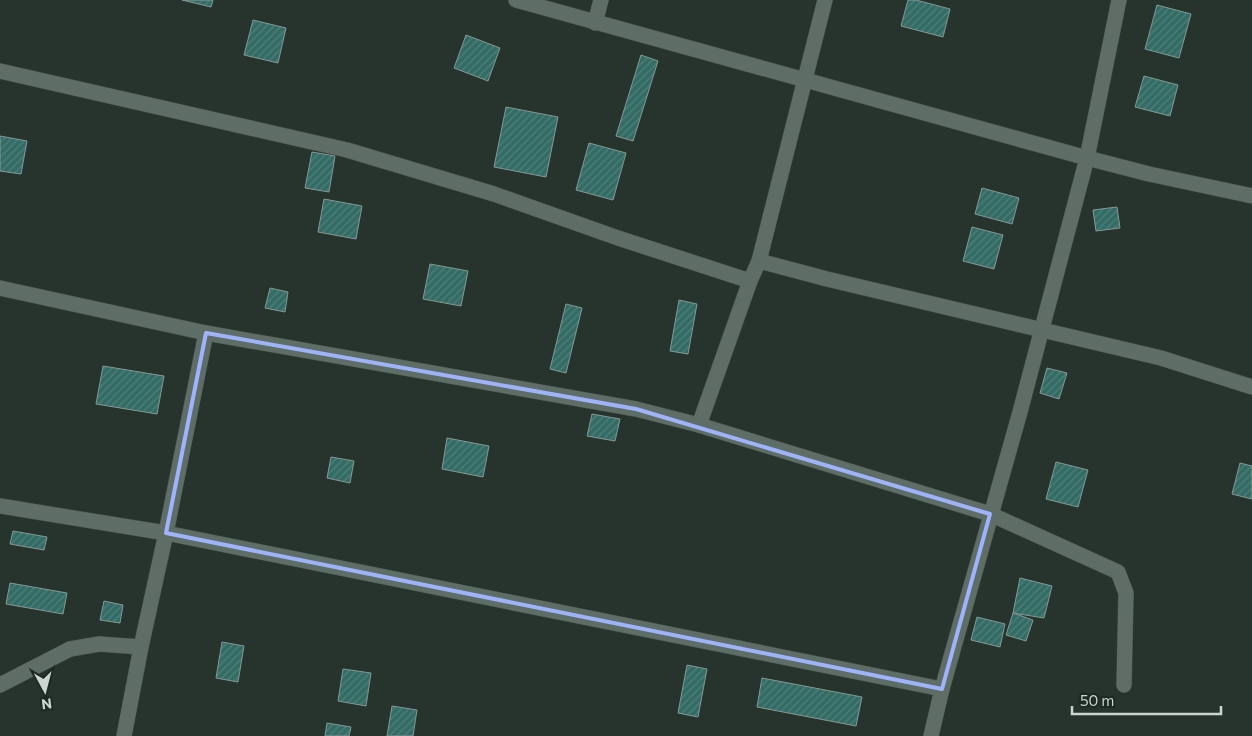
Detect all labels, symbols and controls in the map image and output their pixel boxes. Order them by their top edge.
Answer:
north arrow [20,666,70,716]
scale bar [1072,684,1221,716]
text: 50 m [1080,691,1114,709]
text: N [40,695,53,713]

